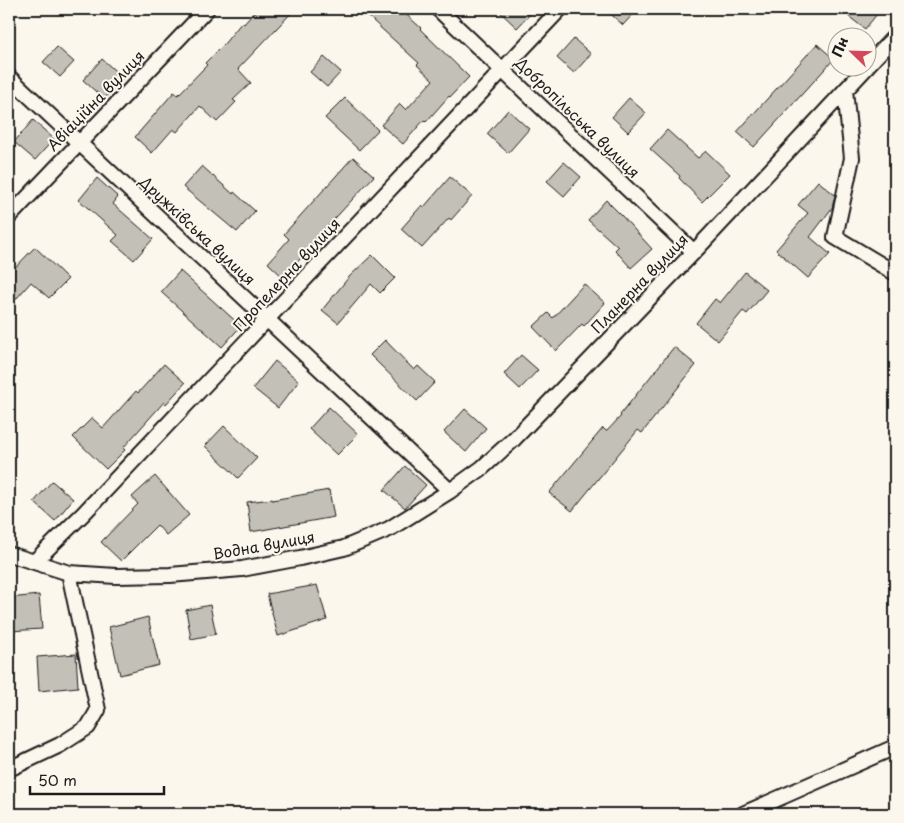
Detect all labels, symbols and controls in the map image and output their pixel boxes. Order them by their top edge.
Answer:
north arrow [826,28,876,78]
text: Пн [826,33,853,60]
street label: Авіаційна вулиця [41,44,149,156]
street label: Добропільська вулиця [510,50,646,183]
street label: Дружківська вулиця [134,169,261,290]
street label: Пропелерна вулиця [227,212,345,336]
street label: Планерна вулиця [585,228,693,338]
street label: Водна вулиця [211,524,316,565]
scale bar [30,763,164,795]
text: 50 m [38,768,77,791]

